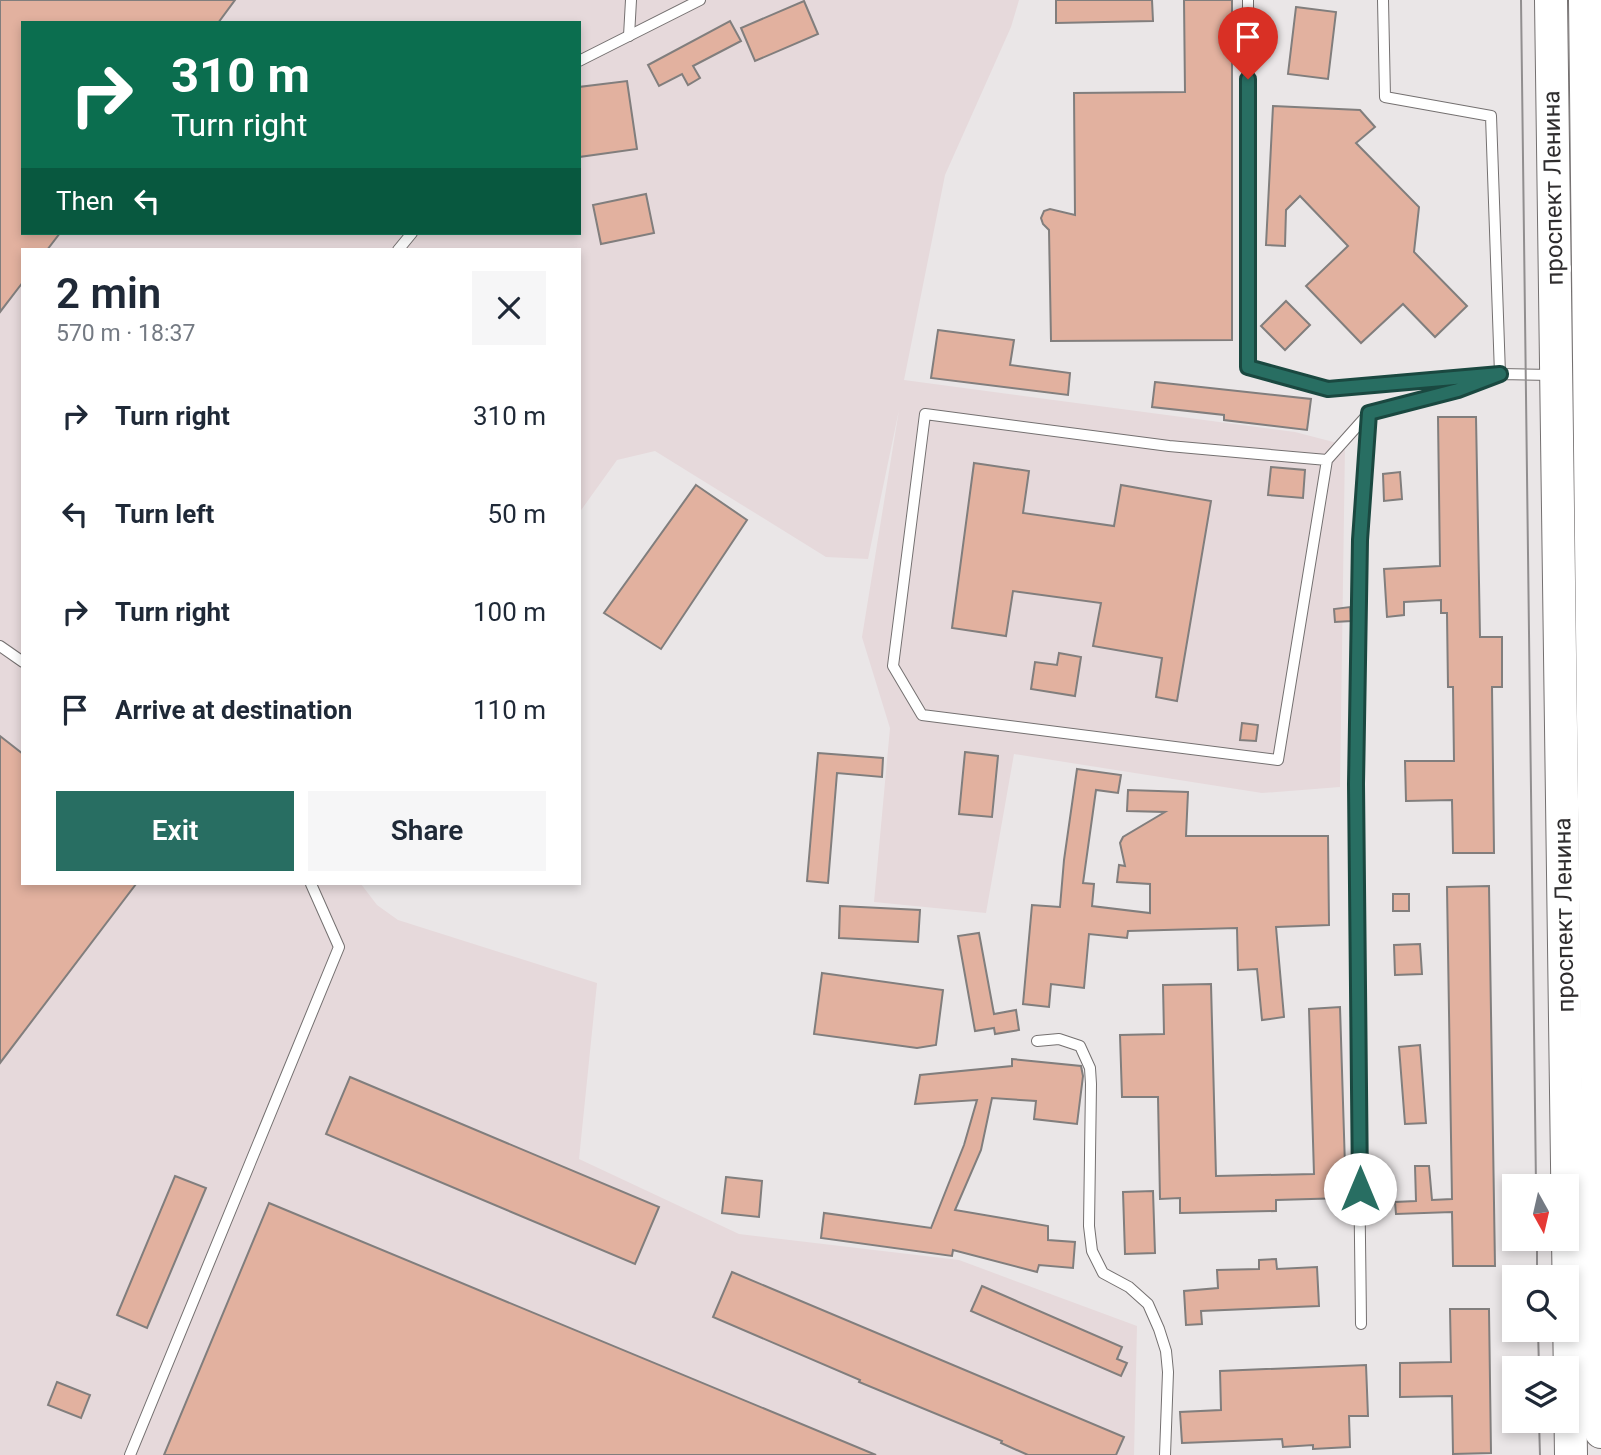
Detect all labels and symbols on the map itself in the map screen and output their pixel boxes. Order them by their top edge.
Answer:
pin [1218,7,1278,79]
street label: проспект Ленина [1537,90,1569,286]
street label: проспект Ленина [1548,817,1580,1013]
position arrow [1323,1152,1397,1226]
north arrow [1502,1174,1578,1251]

